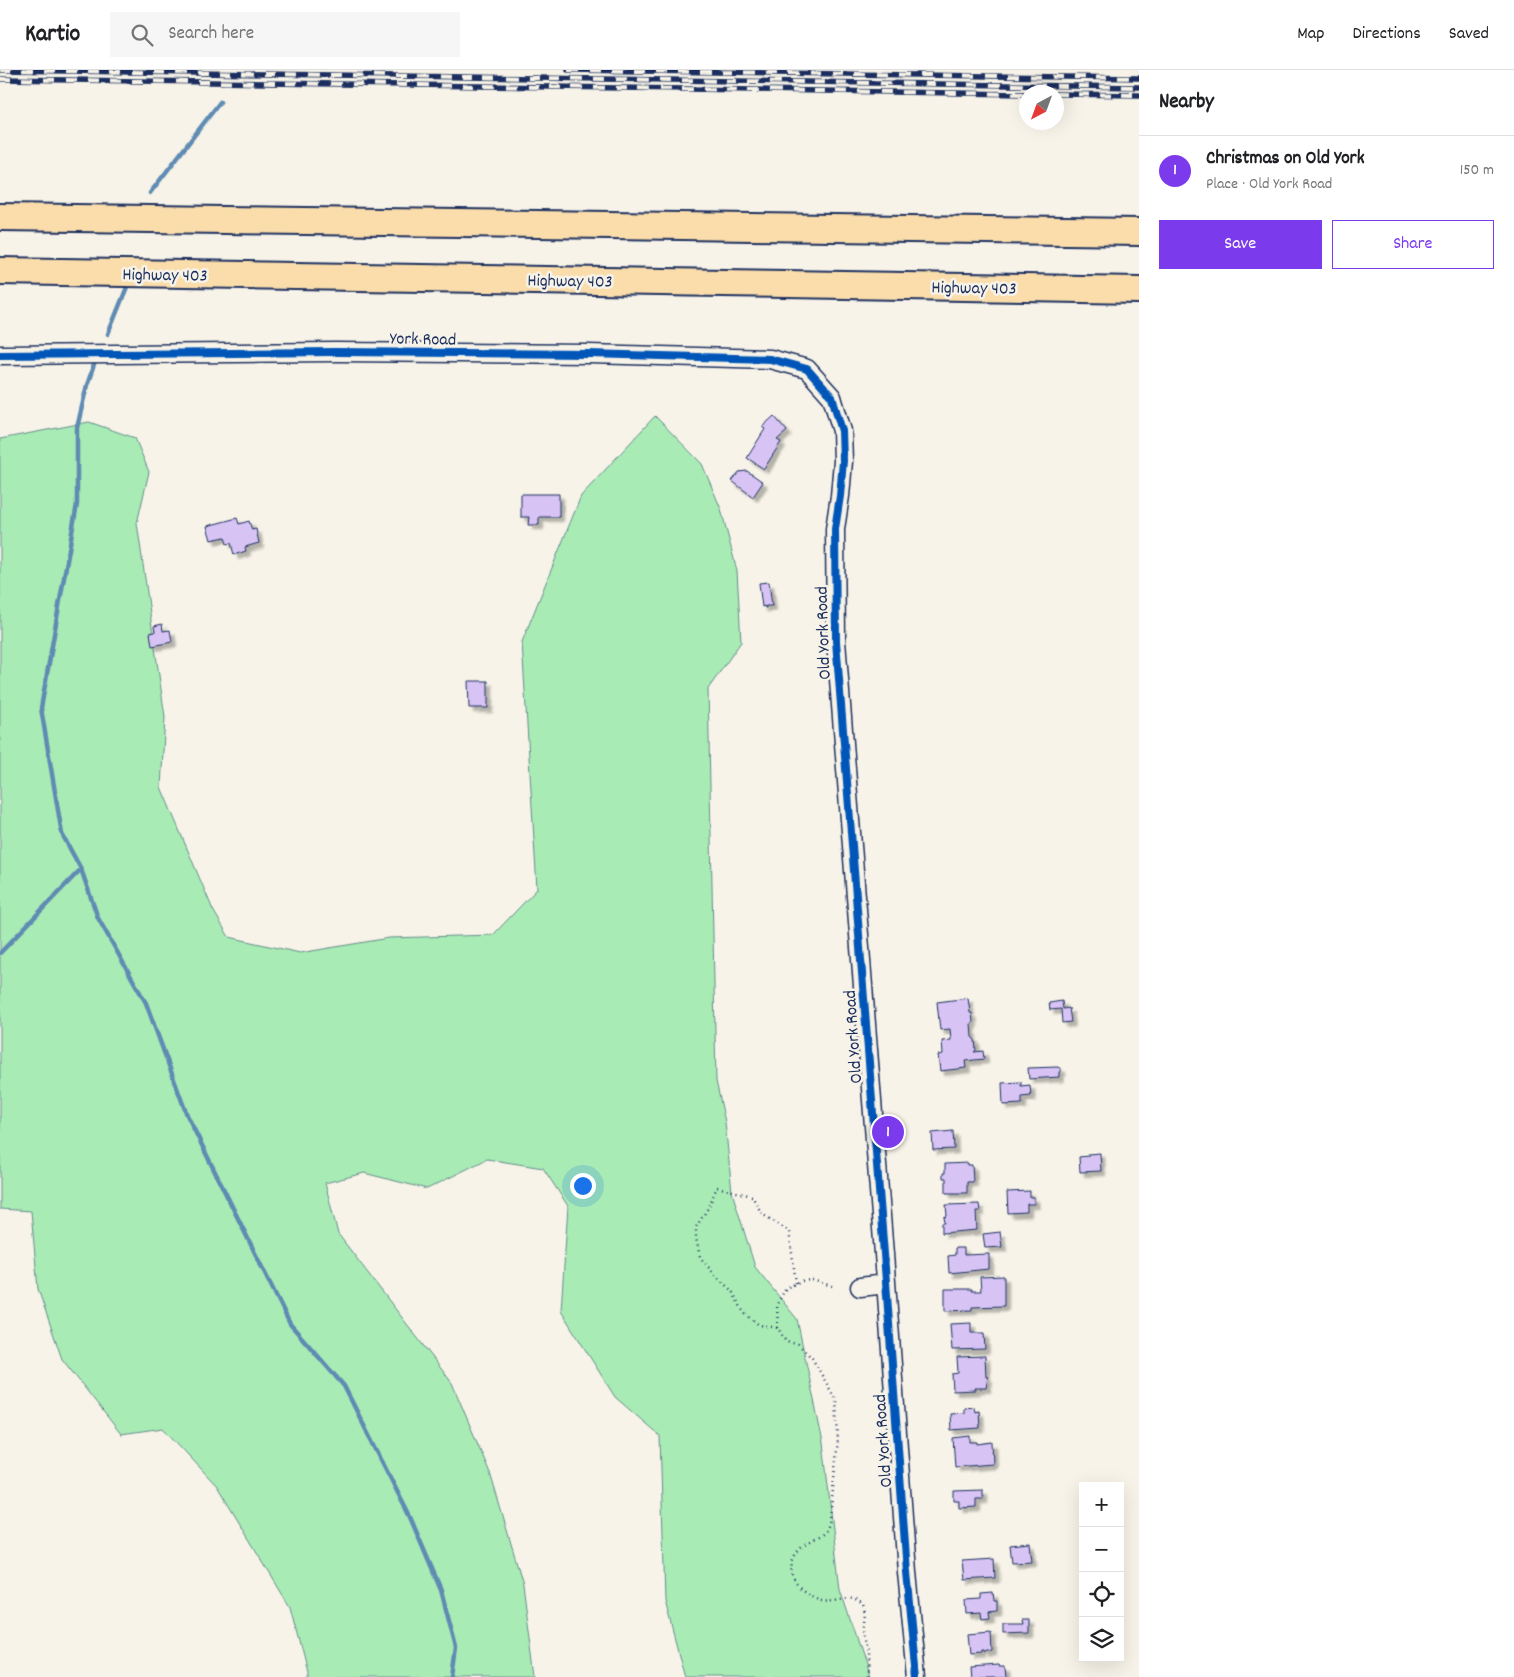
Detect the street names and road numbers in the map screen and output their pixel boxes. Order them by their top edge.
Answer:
street label: Highway 403 [122,263,208,290]
street label: Highway 403 [527,269,613,296]
street label: Highway 403 [931,276,1017,303]
street label: York Road [390,327,456,354]
street label: Old York Road [810,586,839,680]
street label: Old York Road [839,989,870,1084]
street label: Old York Road [869,1393,900,1488]

